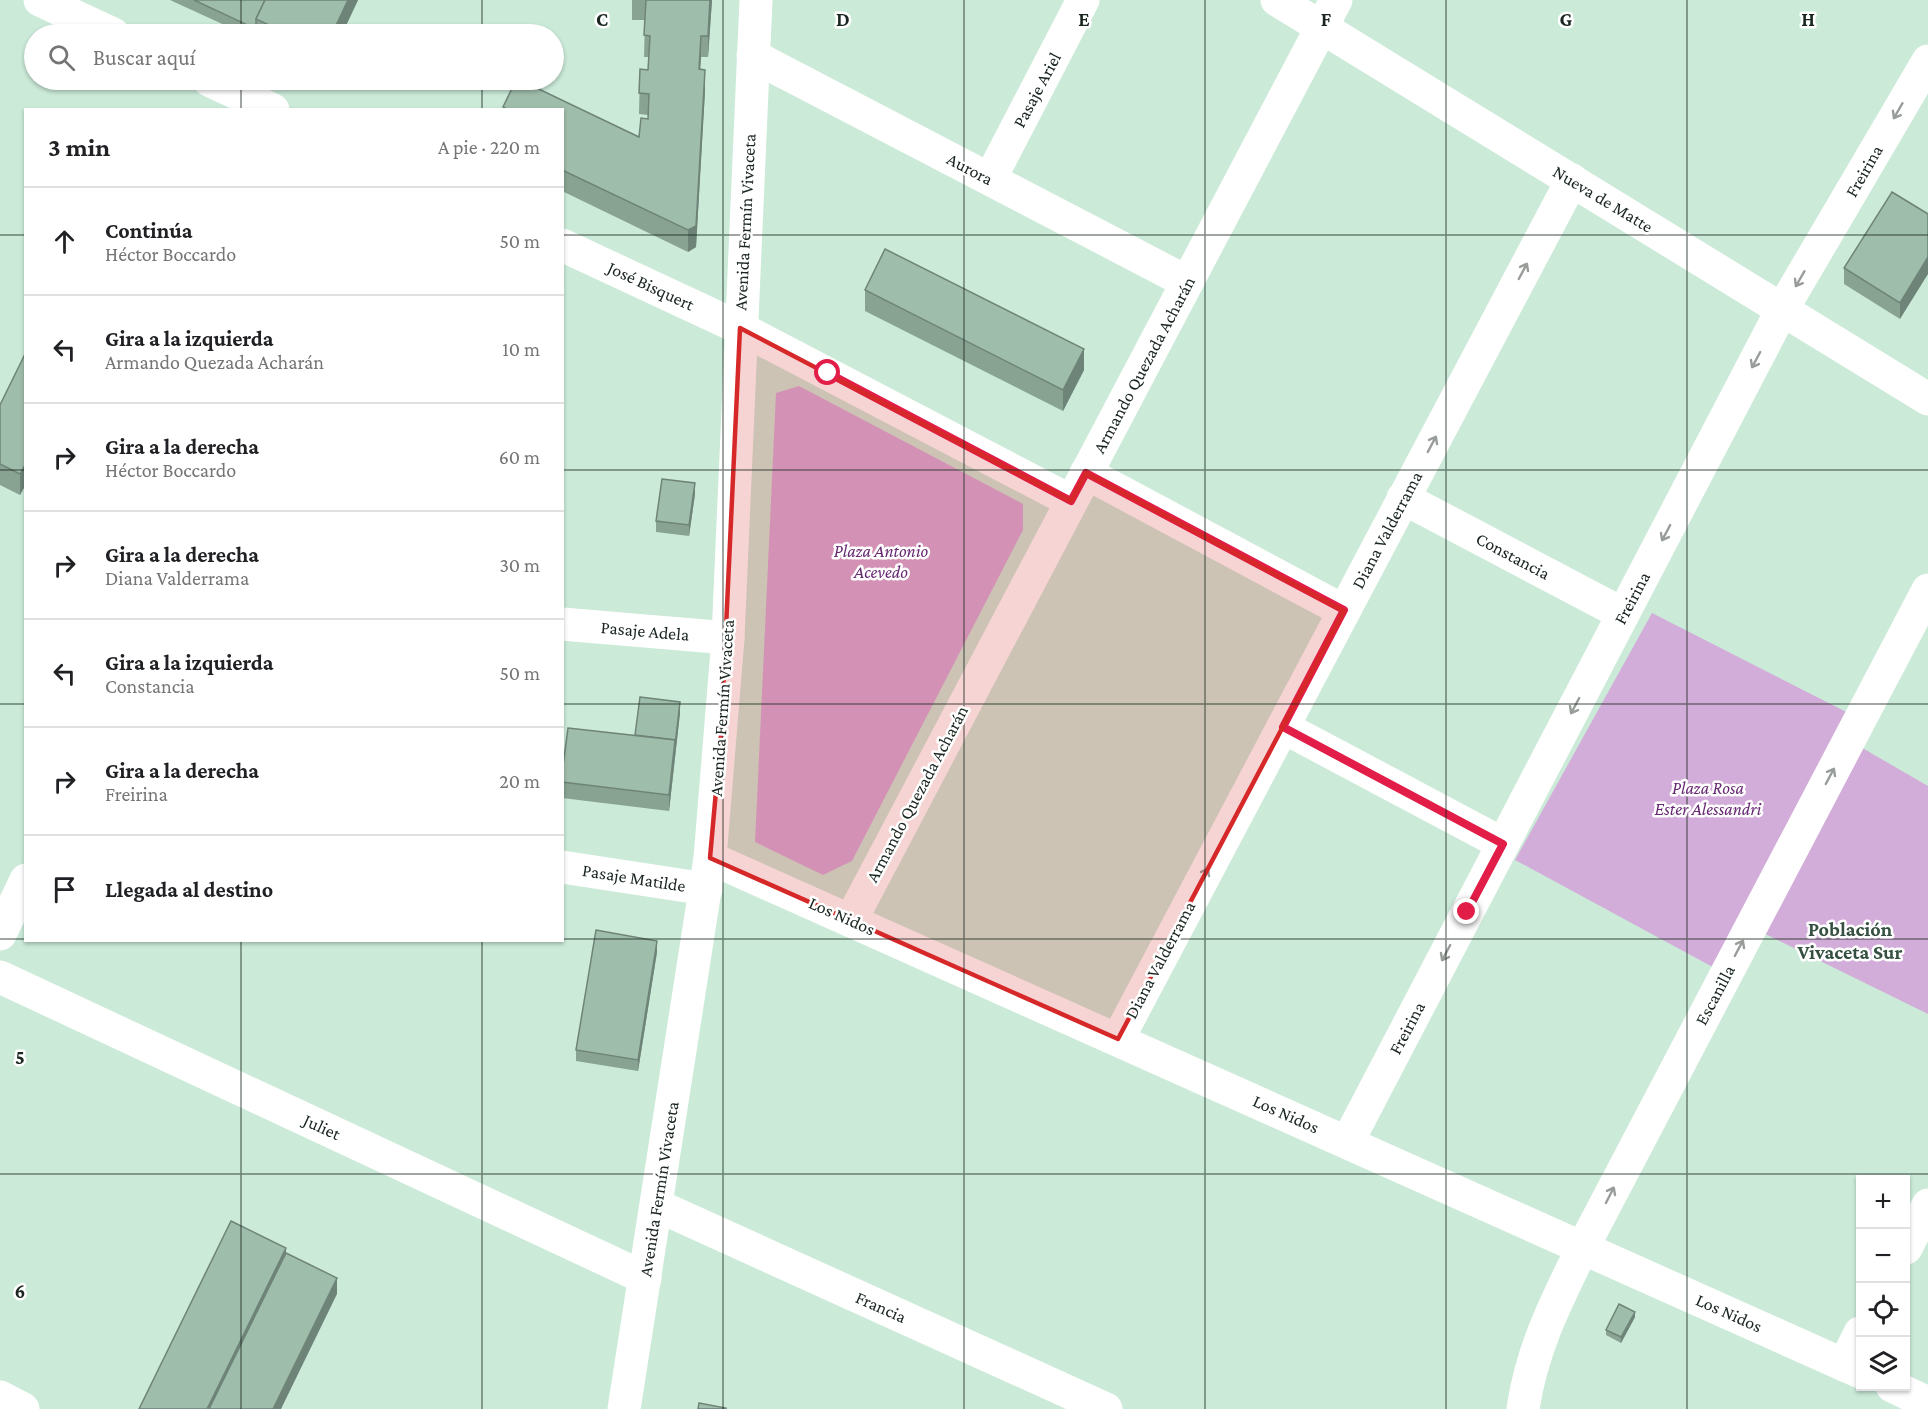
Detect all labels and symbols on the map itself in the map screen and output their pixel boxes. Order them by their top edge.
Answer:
text: C [596,8,608,30]
text: D [836,8,850,30]
text: E [1078,8,1090,30]
text: F [1321,8,1332,30]
text: G [1560,8,1573,30]
text: H [1801,8,1815,30]
street label: Pasaje Ariel [1009,49,1066,131]
one-way arrow [1892,102,1904,119]
street label: Avenida Fermín Vivaceta [730,133,760,311]
street label: Freirina [1841,142,1887,200]
street label: Aurora [944,149,996,189]
street label: Nueva de Matte [1549,161,1657,237]
street label: José Bisquert [603,256,698,315]
one-way arrow [1517,263,1529,280]
one-way arrow [1794,270,1806,287]
street label: Armando Quezada Acharán [1089,273,1199,457]
one-way arrow [1750,351,1761,369]
route start [814,359,840,385]
one-way arrow [1427,435,1438,453]
street label: Diana Valderrama [1348,468,1426,592]
one-way arrow [1660,524,1672,541]
street label: Constancia [1473,528,1553,584]
park label: Plaza Antonio Acevedo [834,541,929,582]
street label: Freirina [1610,568,1654,628]
street label: Pasaje Adela [600,617,690,646]
street label: Avenida Fermín Vivaceta [706,619,738,797]
one-way arrow [1569,696,1580,714]
street label: Armando Quezada Acharán [862,702,972,886]
one-way arrow [1824,768,1836,785]
park label: Plaza Rosa Ester Alessandri [1655,778,1762,819]
street label: Pasaje Matilde [581,860,687,897]
one-way arrow [1199,868,1210,886]
street label: Los Nidos [806,893,878,939]
street label: Diana Valderrama [1121,898,1199,1022]
route end [1453,898,1479,924]
district label: Población Vivaceta Sur [1797,918,1902,963]
one-way arrow [1734,940,1745,958]
one-way arrow [1440,944,1452,961]
street label: Escanilla [1691,962,1739,1028]
street label: Freirina [1385,998,1429,1058]
text: 5 [15,1046,25,1068]
street label: Los Nidos [1250,1091,1322,1137]
street label: Avenida Fermín Vivaceta [635,1100,683,1278]
street label: Juliet [299,1109,345,1145]
one-way arrow [1605,1187,1616,1205]
text: 6 [15,1280,25,1302]
street label: Francia [853,1287,909,1327]
street label: Los Nidos [1693,1290,1765,1336]

